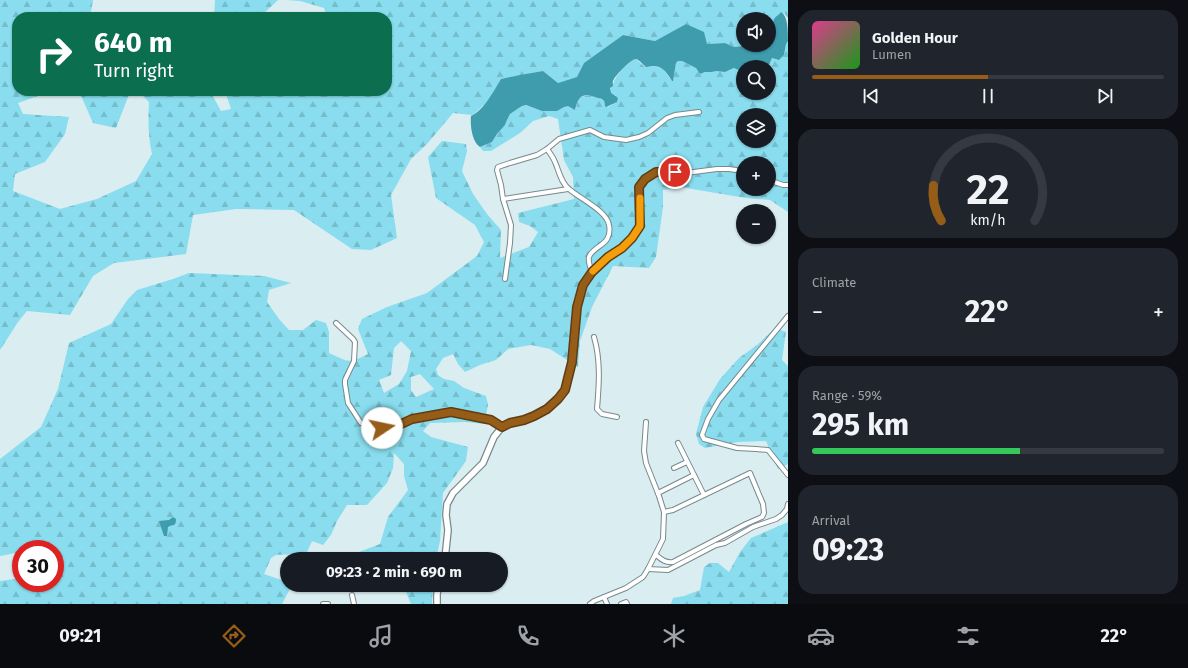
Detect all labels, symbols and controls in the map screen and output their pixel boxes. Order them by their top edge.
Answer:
map controls [736,12,776,244]
button: sound [736,12,776,52]
text: 640 m [94,26,172,59]
icon: right [28,28,80,80]
text: Golden Hour [872,29,958,47]
text: Lumen [872,47,912,62]
text: Turn right [94,60,174,82]
button: search [736,60,776,100]
icon: previous [860,85,882,107]
icon: pause [977,85,999,107]
icon: next [1094,85,1116,107]
button: layers [736,108,776,148]
pin [658,155,692,189]
button: + [736,156,776,196]
icon: arrive [664,161,686,183]
text: 22 [966,165,1010,215]
button: − [736,204,776,244]
text: km/h [970,212,1006,229]
text: Climate [812,275,856,290]
text: 22° [965,294,1011,330]
text: − [812,299,823,326]
text: + [1153,299,1164,326]
text: Range · 59% [812,388,882,403]
position arrow [361,407,403,449]
text: 295 km [812,407,909,443]
text: Arrival [812,513,850,528]
text: 09:23 [812,532,884,568]
speed limit sign: 30 [12,540,64,592]
text: 09:23 · 2 min · 690 m [326,563,462,581]
icon: directions [220,622,248,650]
icon: music [367,622,395,650]
icon: phone [514,622,542,650]
icon: climate [660,622,688,650]
icon: car [807,622,835,650]
icon: filters [954,622,982,650]
text: 09:21 [59,625,101,647]
text: 22° [1101,625,1129,647]

